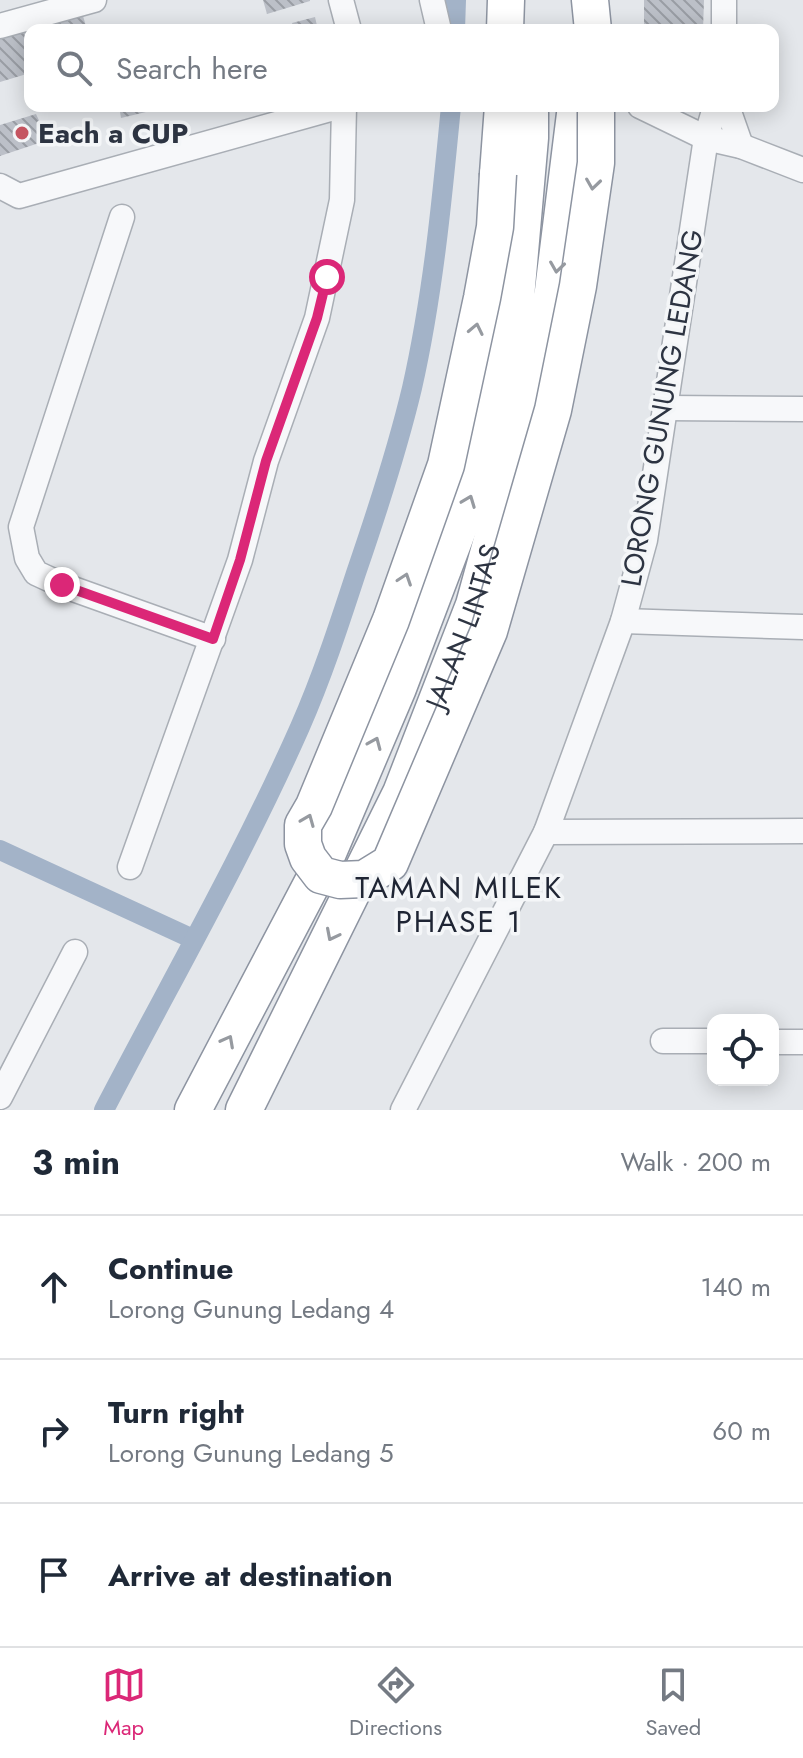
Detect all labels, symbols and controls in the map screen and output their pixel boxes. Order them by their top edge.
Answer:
search box [24,24,779,112]
icon: search [52,46,96,90]
text: Search here [116,47,268,90]
place label: Each a CUP [38,113,188,154]
marker: Each a CUP [13,124,31,142]
one-way arrow [585,177,602,191]
street label: LORONG GUNUNG LEDANG [610,226,714,590]
route start [309,259,345,295]
one-way arrow [548,261,565,274]
one-way arrow [467,323,484,336]
one-way arrow [459,495,476,509]
street label: JALAN LINTAS [414,539,510,718]
route end [44,567,80,603]
one-way arrow [396,573,412,587]
one-way arrow [366,737,382,751]
one-way arrow [298,813,315,827]
district label: TAMAN MILEK PHASE 1 [355,866,563,943]
one-way arrow [326,926,342,941]
map controls [707,1014,779,1086]
button: locate [707,1014,779,1086]
one-way arrow [219,1034,234,1049]
text: 3 min [32,1138,120,1187]
text: Walk · 200 m [620,1143,771,1181]
text: Continue [108,1247,234,1290]
icon: ahead [32,1265,76,1309]
text: 140 m [700,1268,771,1306]
text: Lorong Gunung Ledang 4 [108,1290,394,1328]
text: Turn right [108,1391,244,1434]
icon: right [32,1409,76,1453]
text: 60 m [712,1412,771,1450]
text: Lorong Gunung Ledang 5 [108,1434,394,1472]
icon: arrive [32,1553,76,1597]
text: Arrive at destination [108,1554,393,1597]
tab: Map [102,1663,146,1743]
tab: Directions [349,1663,442,1743]
tab: Saved [646,1663,701,1743]

